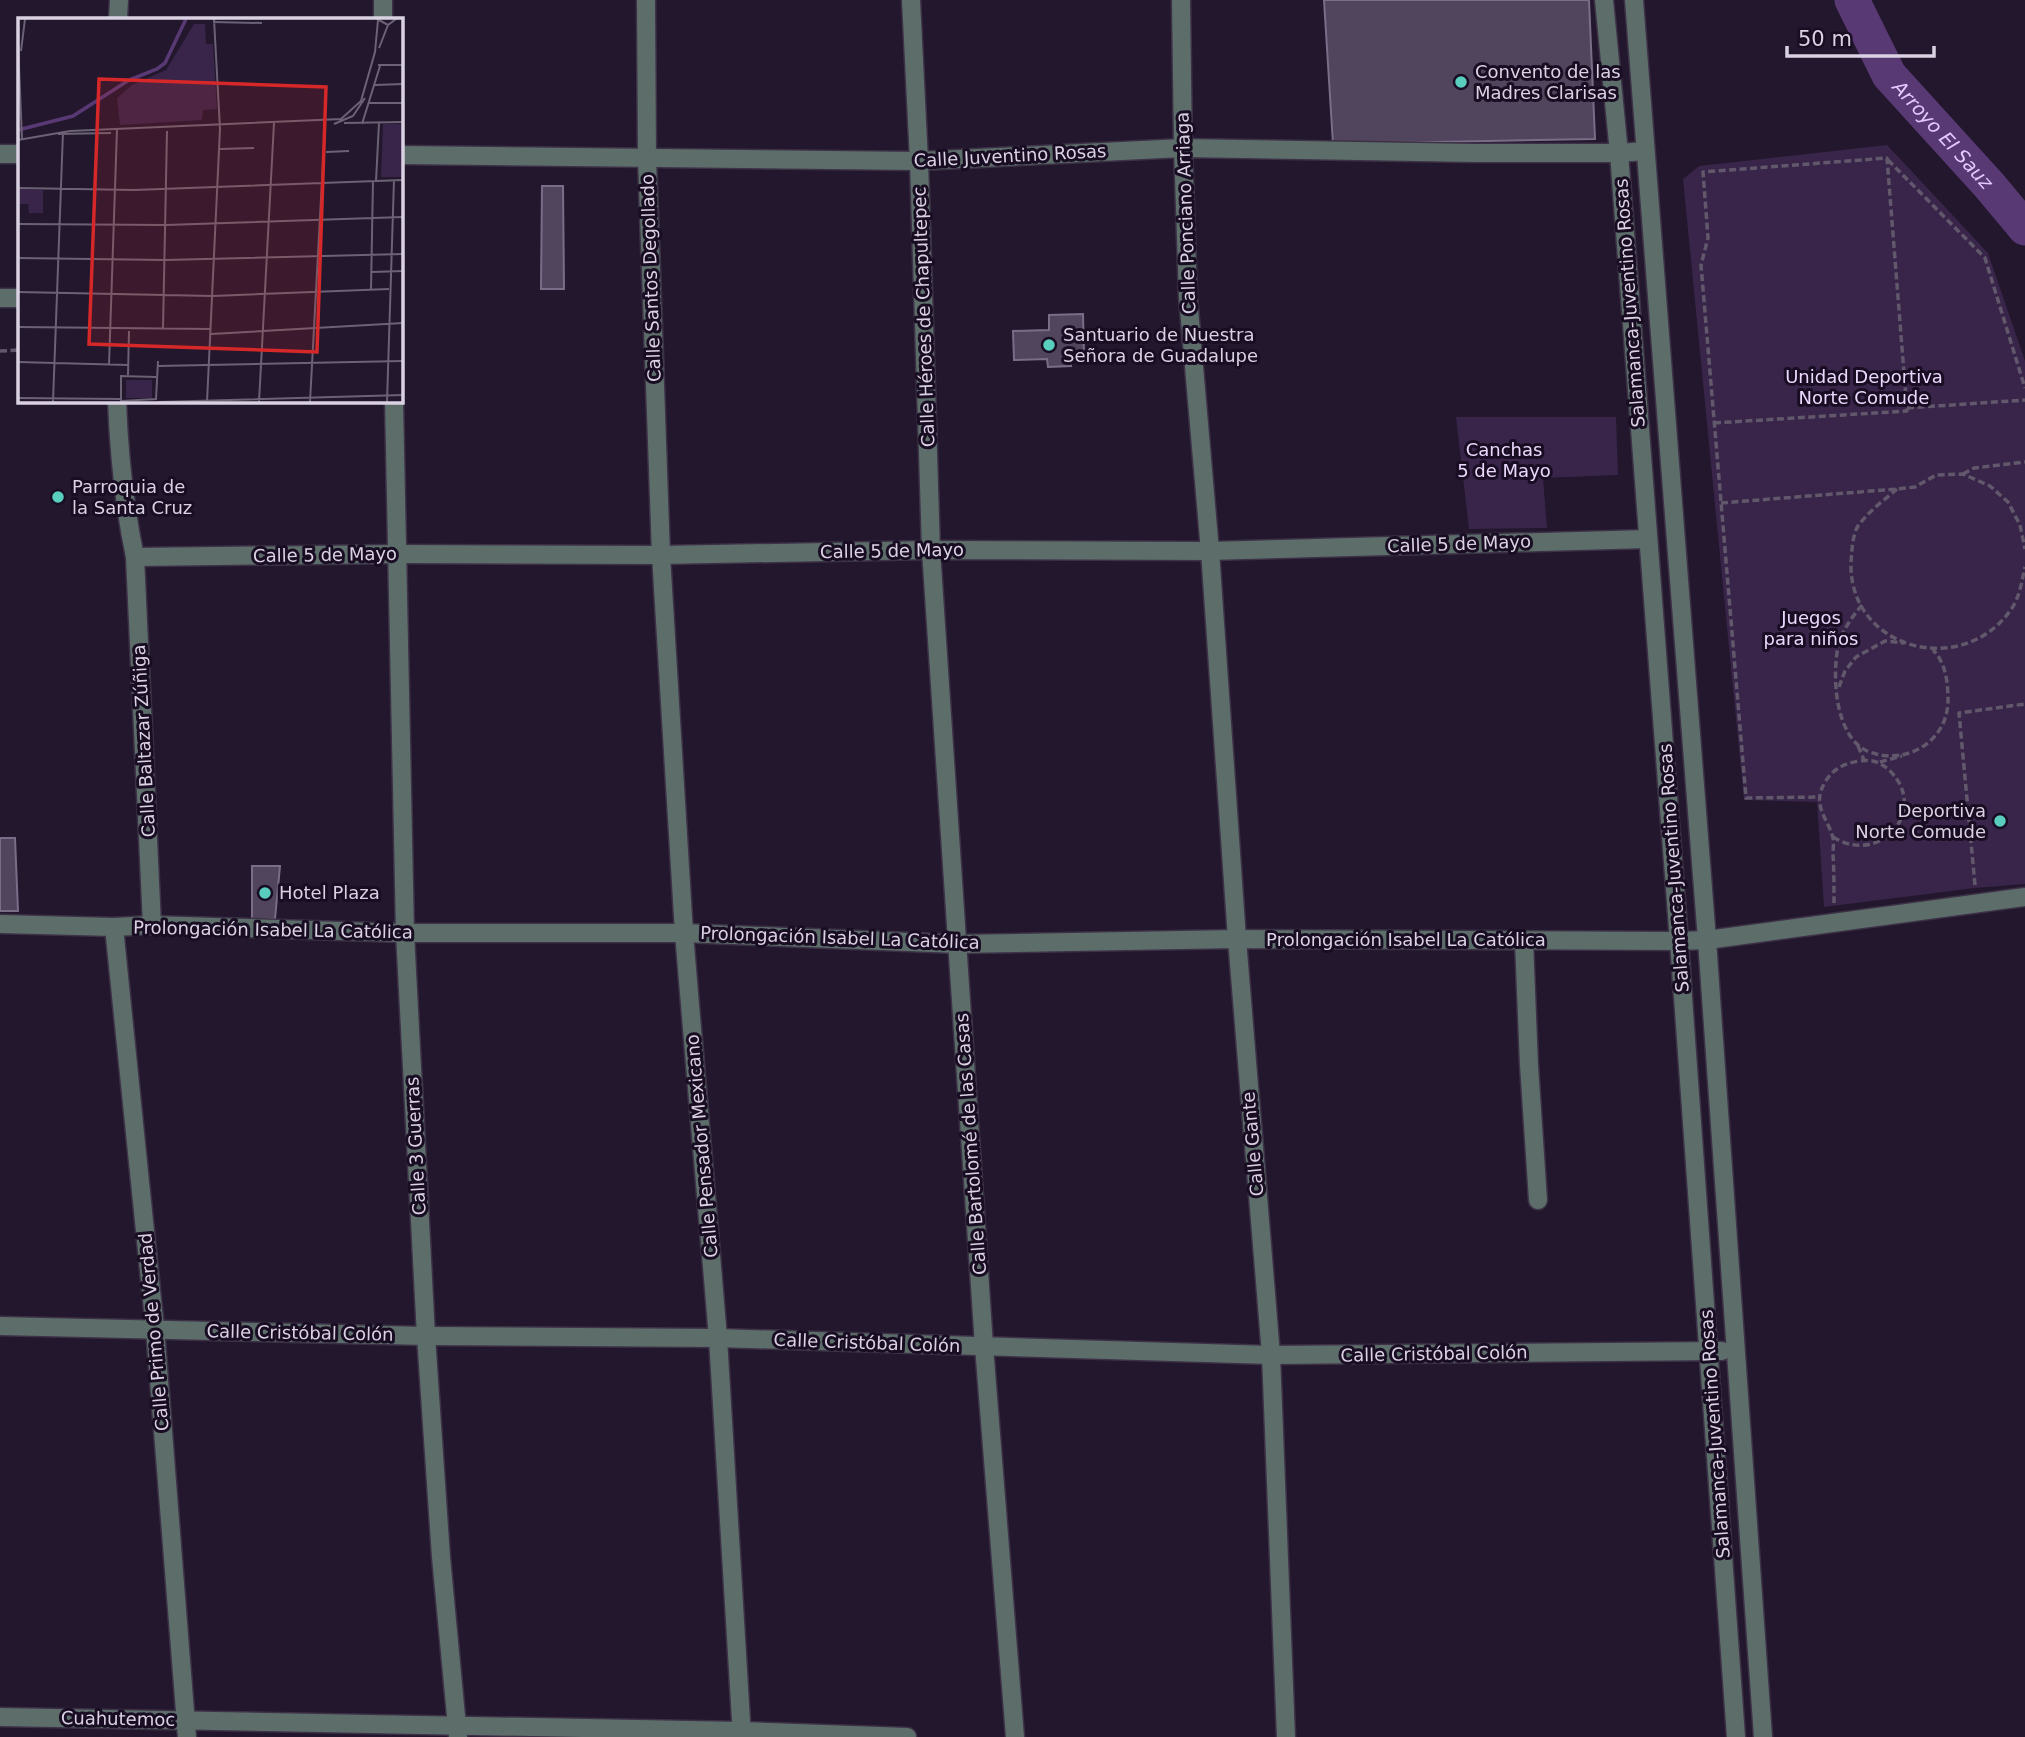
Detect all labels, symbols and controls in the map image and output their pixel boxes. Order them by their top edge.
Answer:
scale bar [1787,14,1934,58]
inset map [18,18,402,402]
text: 50 m [1798,27,1852,51]
place label: Convento de las Madres Clarisas [1475,61,1621,103]
marker: Convento de las Madres Clarisas [1453,74,1469,90]
water label: Arroyo El Sauz [1887,74,1998,194]
street label: Calle Ponciano Arriaga [1171,112,1200,315]
street label: Calle Juventino Rosas [913,140,1107,171]
street label: Calle Santos Degollado [636,174,665,382]
street label: Salamanca-Juventino Rosas [1610,178,1649,428]
street label: Calle Héroes de Chapultepec [908,186,939,448]
place label: Santuario de Nuestra Señora de Guadalupe [1063,324,1258,366]
marker: Santuario de Nuestra Señora de Guadalupe [1041,337,1057,353]
park label: Unidad Deportiva Norte Comude [1785,366,1943,408]
park label: Canchas 5 de Mayo [1457,439,1551,481]
place label: Parroquia de la Santa Cruz [72,476,192,518]
marker: Parroquia de la Santa Cruz [50,489,66,505]
street label: Calle 5 de Mayo [1387,530,1531,557]
street label: Calle 5 de Mayo [820,539,964,562]
street label: Calle 5 de Mayo [253,543,397,566]
park label: Juegos para niños [1764,607,1858,649]
street label: Calle Baltazar Zúñiga [128,644,159,838]
street label: Salamanca-Juventino Rosas [1654,743,1693,993]
place label: Deportiva Norte Comude [1855,800,1986,842]
marker: Deportiva Norte Comude [1992,813,2008,829]
place label: Hotel Plaza [279,882,380,903]
marker: Hotel Plaza [257,885,273,901]
street label: Prolongación Isabel La Católica [133,917,413,942]
street label: Prolongación Isabel La Católica [700,922,980,953]
street label: Prolongación Isabel La Católica [1266,929,1546,950]
street label: Calle Bartolomé de las Casas [951,1012,990,1276]
street label: Calle Pensador Mexicano [681,1033,722,1259]
street label: Calle 3 Guerras [401,1076,430,1216]
street label: Calle Gante [1237,1091,1268,1197]
street label: Calle Primo de Verdad [134,1232,173,1432]
street label: Salamanca-Juventino Rosas [1695,1309,1734,1559]
street label: Calle Cristóbal Colón [206,1320,394,1345]
street label: Calle Cristóbal Colón [773,1329,961,1356]
street label: Calle Cristóbal Colón [1340,1341,1528,1366]
street label: Cuahutemoc [61,1707,175,1730]

